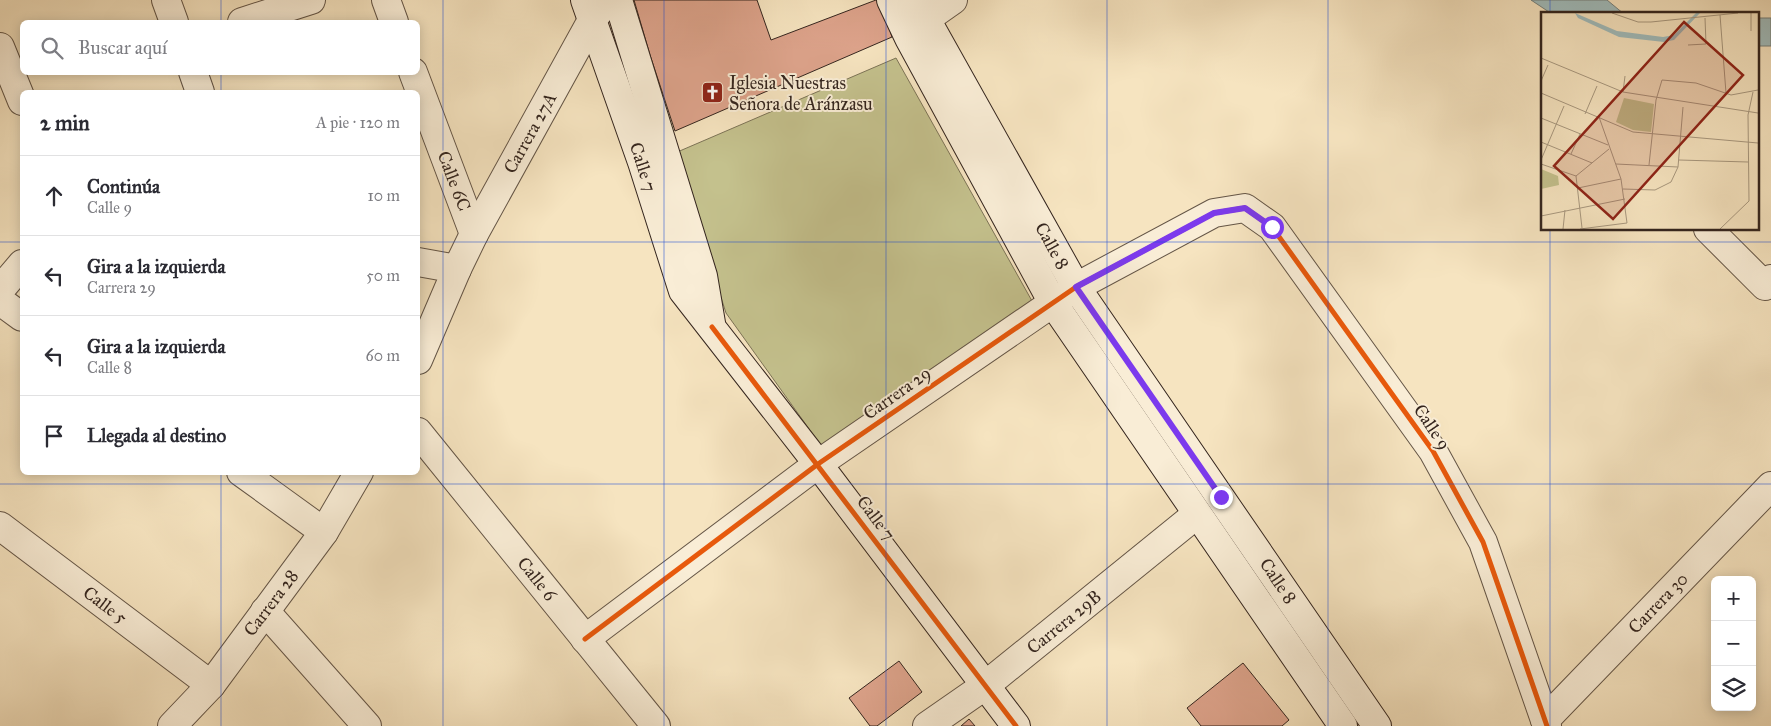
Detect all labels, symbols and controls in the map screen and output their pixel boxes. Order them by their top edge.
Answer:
inset map [1541,12,1758,230]
search box [20,20,420,75]
icon: search [38,34,66,62]
text: Buscar aquí [78,36,167,59]
place label: Iglesia Nuestras Señora de Aránzasu [729,72,873,115]
church icon: Iglesia Nuestras Señora de Aránzasu [701,81,725,105]
street label: Carrera 27A [499,89,561,177]
text: 2 min [40,110,90,136]
text: A pie · 120 m [316,113,400,132]
street label: Calle 7 [625,140,661,194]
street label: Calle 6C [433,148,475,214]
text: Continúa [87,175,160,198]
icon: ahead [40,182,68,210]
text: 10 m [368,186,400,205]
text: Calle 9 [87,198,132,217]
route start [1261,216,1284,239]
street label: Calle 8 [1030,219,1074,273]
text: Gira a la izquierda [87,255,226,278]
icon: left [40,262,68,290]
text: 50 m [366,266,400,285]
text: Carrera 29 [87,278,156,297]
text: Gira a la izquierda [87,335,226,358]
icon: left [40,342,68,370]
text: 60 m [366,346,400,365]
text: Calle 8 [87,358,132,377]
street label: Carrera 29 [859,362,935,424]
street label: Calle 9 [1409,400,1455,454]
icon: arrive [40,422,68,450]
text: Llegada al destino [87,424,226,447]
route end [1210,486,1233,509]
street label: Calle 7 [852,491,900,545]
street label: Calle 6 [513,553,562,606]
street label: Calle 8 [1255,554,1301,608]
street label: Carrera 28 [239,565,303,641]
street label: Carrera 30 [1623,568,1693,638]
map controls [1711,576,1756,711]
button: + [1711,576,1756,621]
street label: Calle 5 [79,581,132,629]
street label: Carrera 29B [1022,585,1106,659]
button: − [1711,621,1756,666]
button: layers [1711,666,1756,711]

